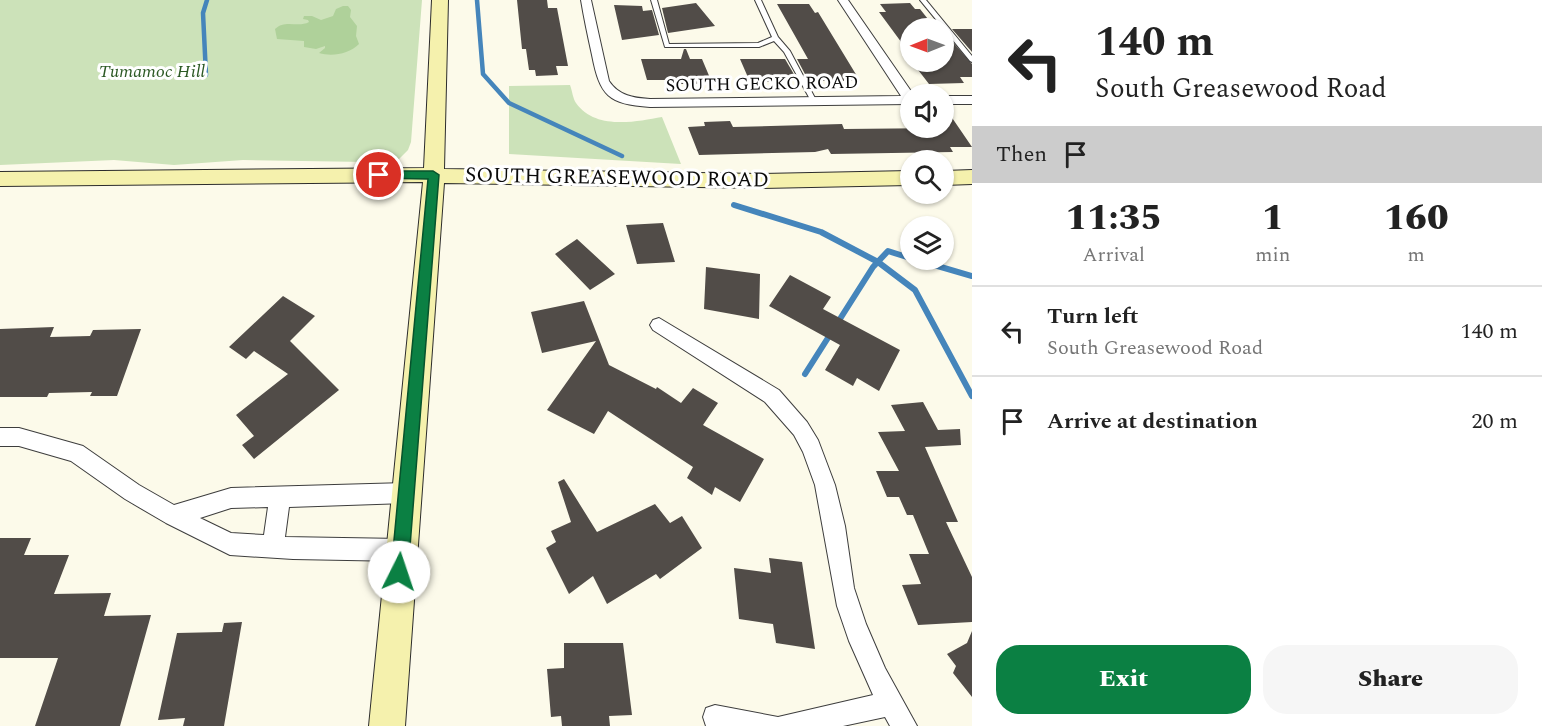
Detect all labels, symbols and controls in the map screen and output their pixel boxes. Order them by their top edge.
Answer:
text: 140 m [1095,11,1214,74]
north arrow [900,18,954,72]
map controls [900,18,954,270]
icon: left [996,24,1074,102]
park label: Tumamoc Hill [99,58,206,85]
text: South Greasewood Road [1095,68,1387,110]
street label: SOUTH GECKO ROAD [665,69,859,99]
button: sound [900,84,954,138]
text: Then [996,138,1047,171]
icon: arrive [1059,138,1092,171]
pin [353,149,404,200]
button: search [900,150,954,204]
icon: arrive [362,158,395,191]
street label: SOUTH GREASEWOOD ROAD [465,159,769,197]
text: 11:35 [1065,191,1162,246]
text: 1 [1262,191,1284,246]
text: 160 [1384,191,1449,246]
button: layers [900,216,954,270]
text: Arrival [1083,240,1145,270]
text: min [1255,240,1290,270]
text: m [1408,240,1425,270]
text: Turn left [1047,300,1139,333]
icon: left [996,315,1029,348]
text: 140 m [1461,315,1518,348]
text: South Greasewood Road [1047,333,1263,363]
icon: arrive [996,405,1029,438]
text: Arrive at destination [1047,405,1258,438]
text: 20 m [1472,405,1518,438]
position arrow [367,540,431,604]
button: Exit [996,645,1251,714]
button: Share [1263,645,1518,714]

